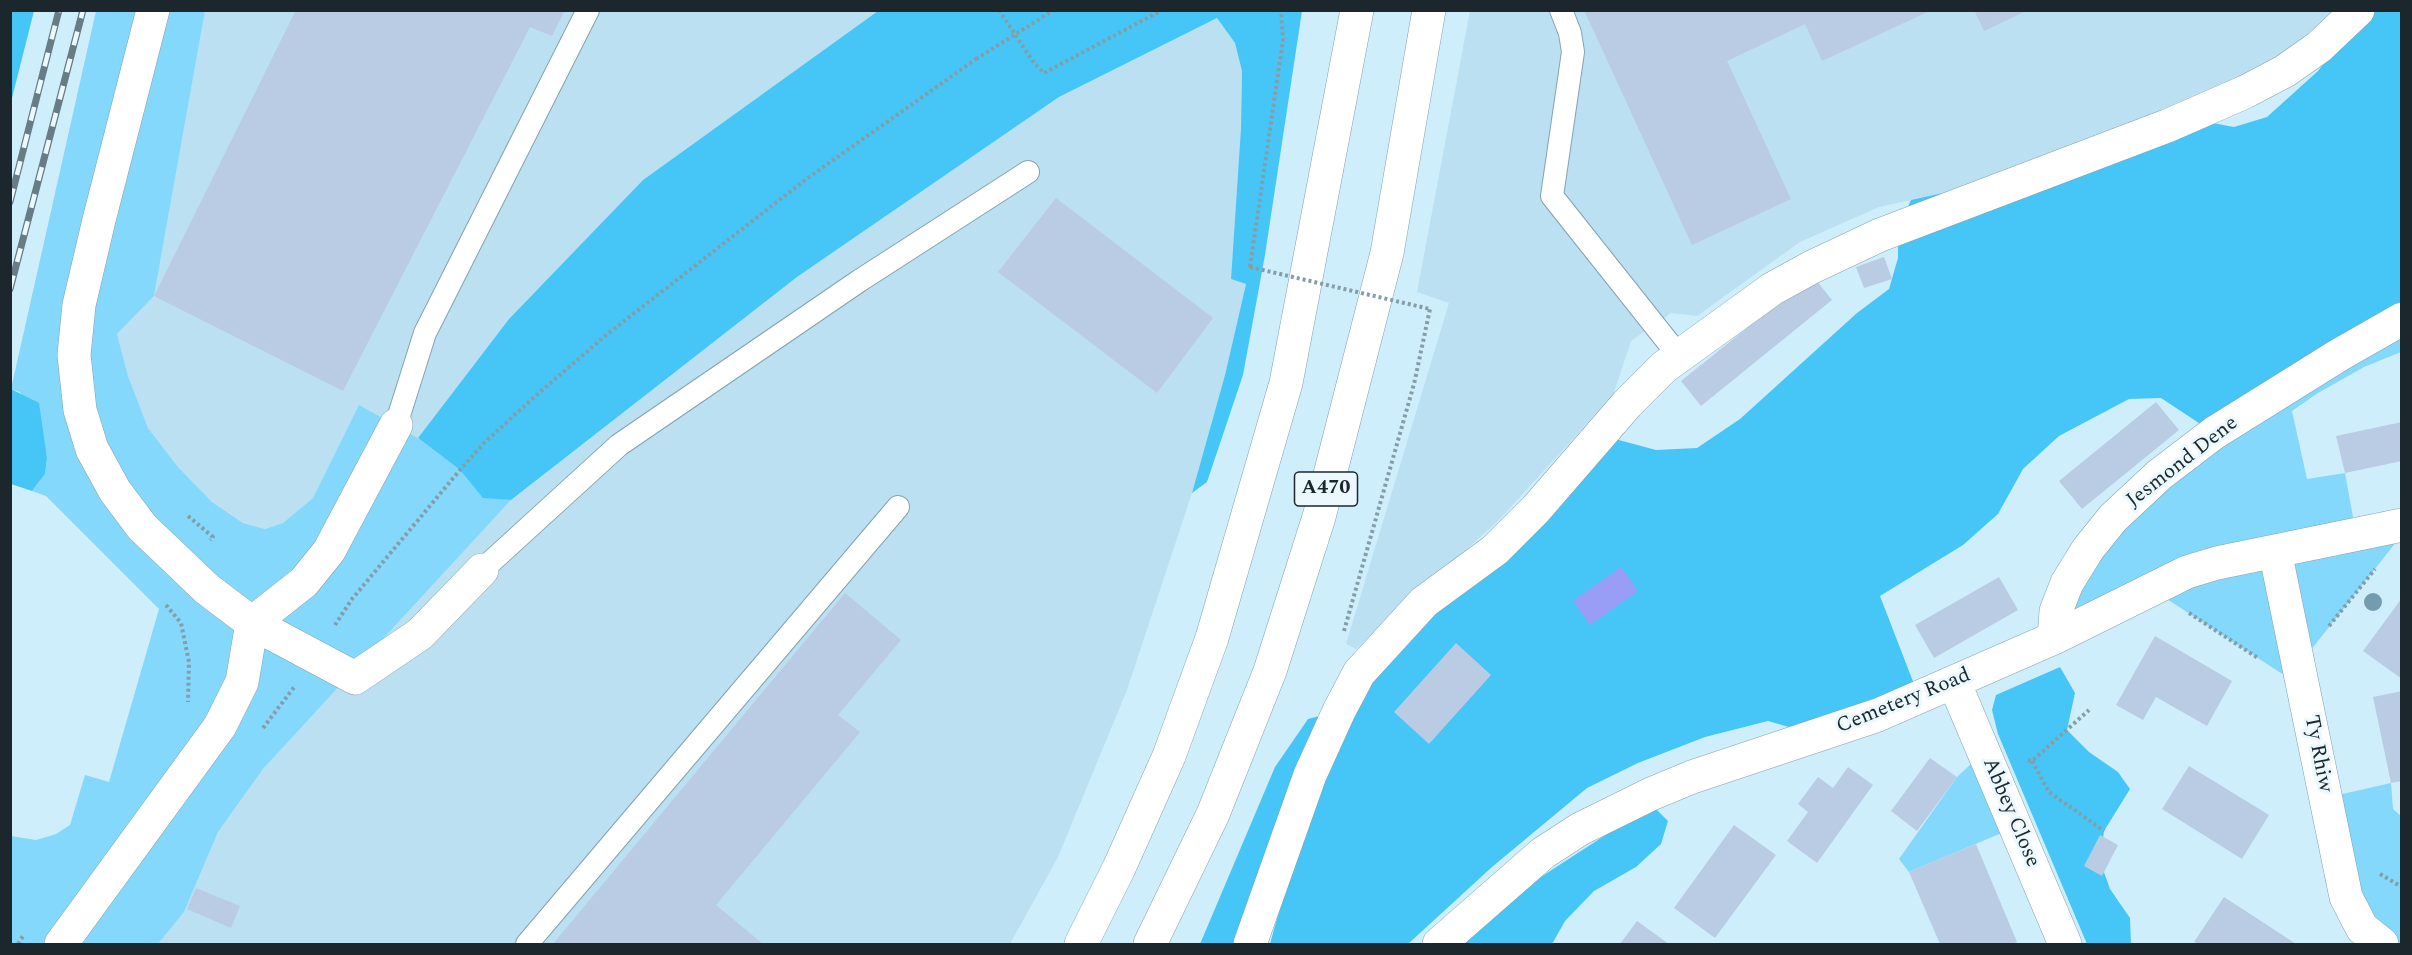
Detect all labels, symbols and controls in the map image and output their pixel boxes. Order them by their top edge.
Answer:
street label: Jesmond Dene [2122,412,2244,514]
road number: A470 [1294,472,1358,506]
street label: Cemetery Road [1833,664,1975,740]
street label: Ty Rhiw [2297,713,2337,795]
street label: Abbey Close [1976,755,2044,871]

